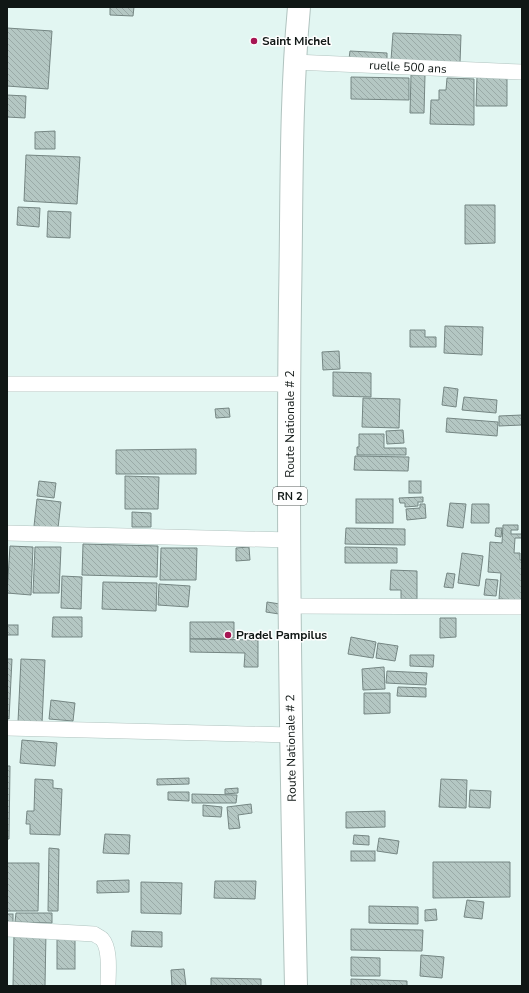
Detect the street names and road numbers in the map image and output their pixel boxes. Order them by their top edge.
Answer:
street label: ruelle 500 ans [369,57,447,77]
street label: Route Nationale # 2 [282,370,298,478]
road number: RN 2 [273,487,307,505]
street label: Route Nationale # 2 [282,694,300,802]

